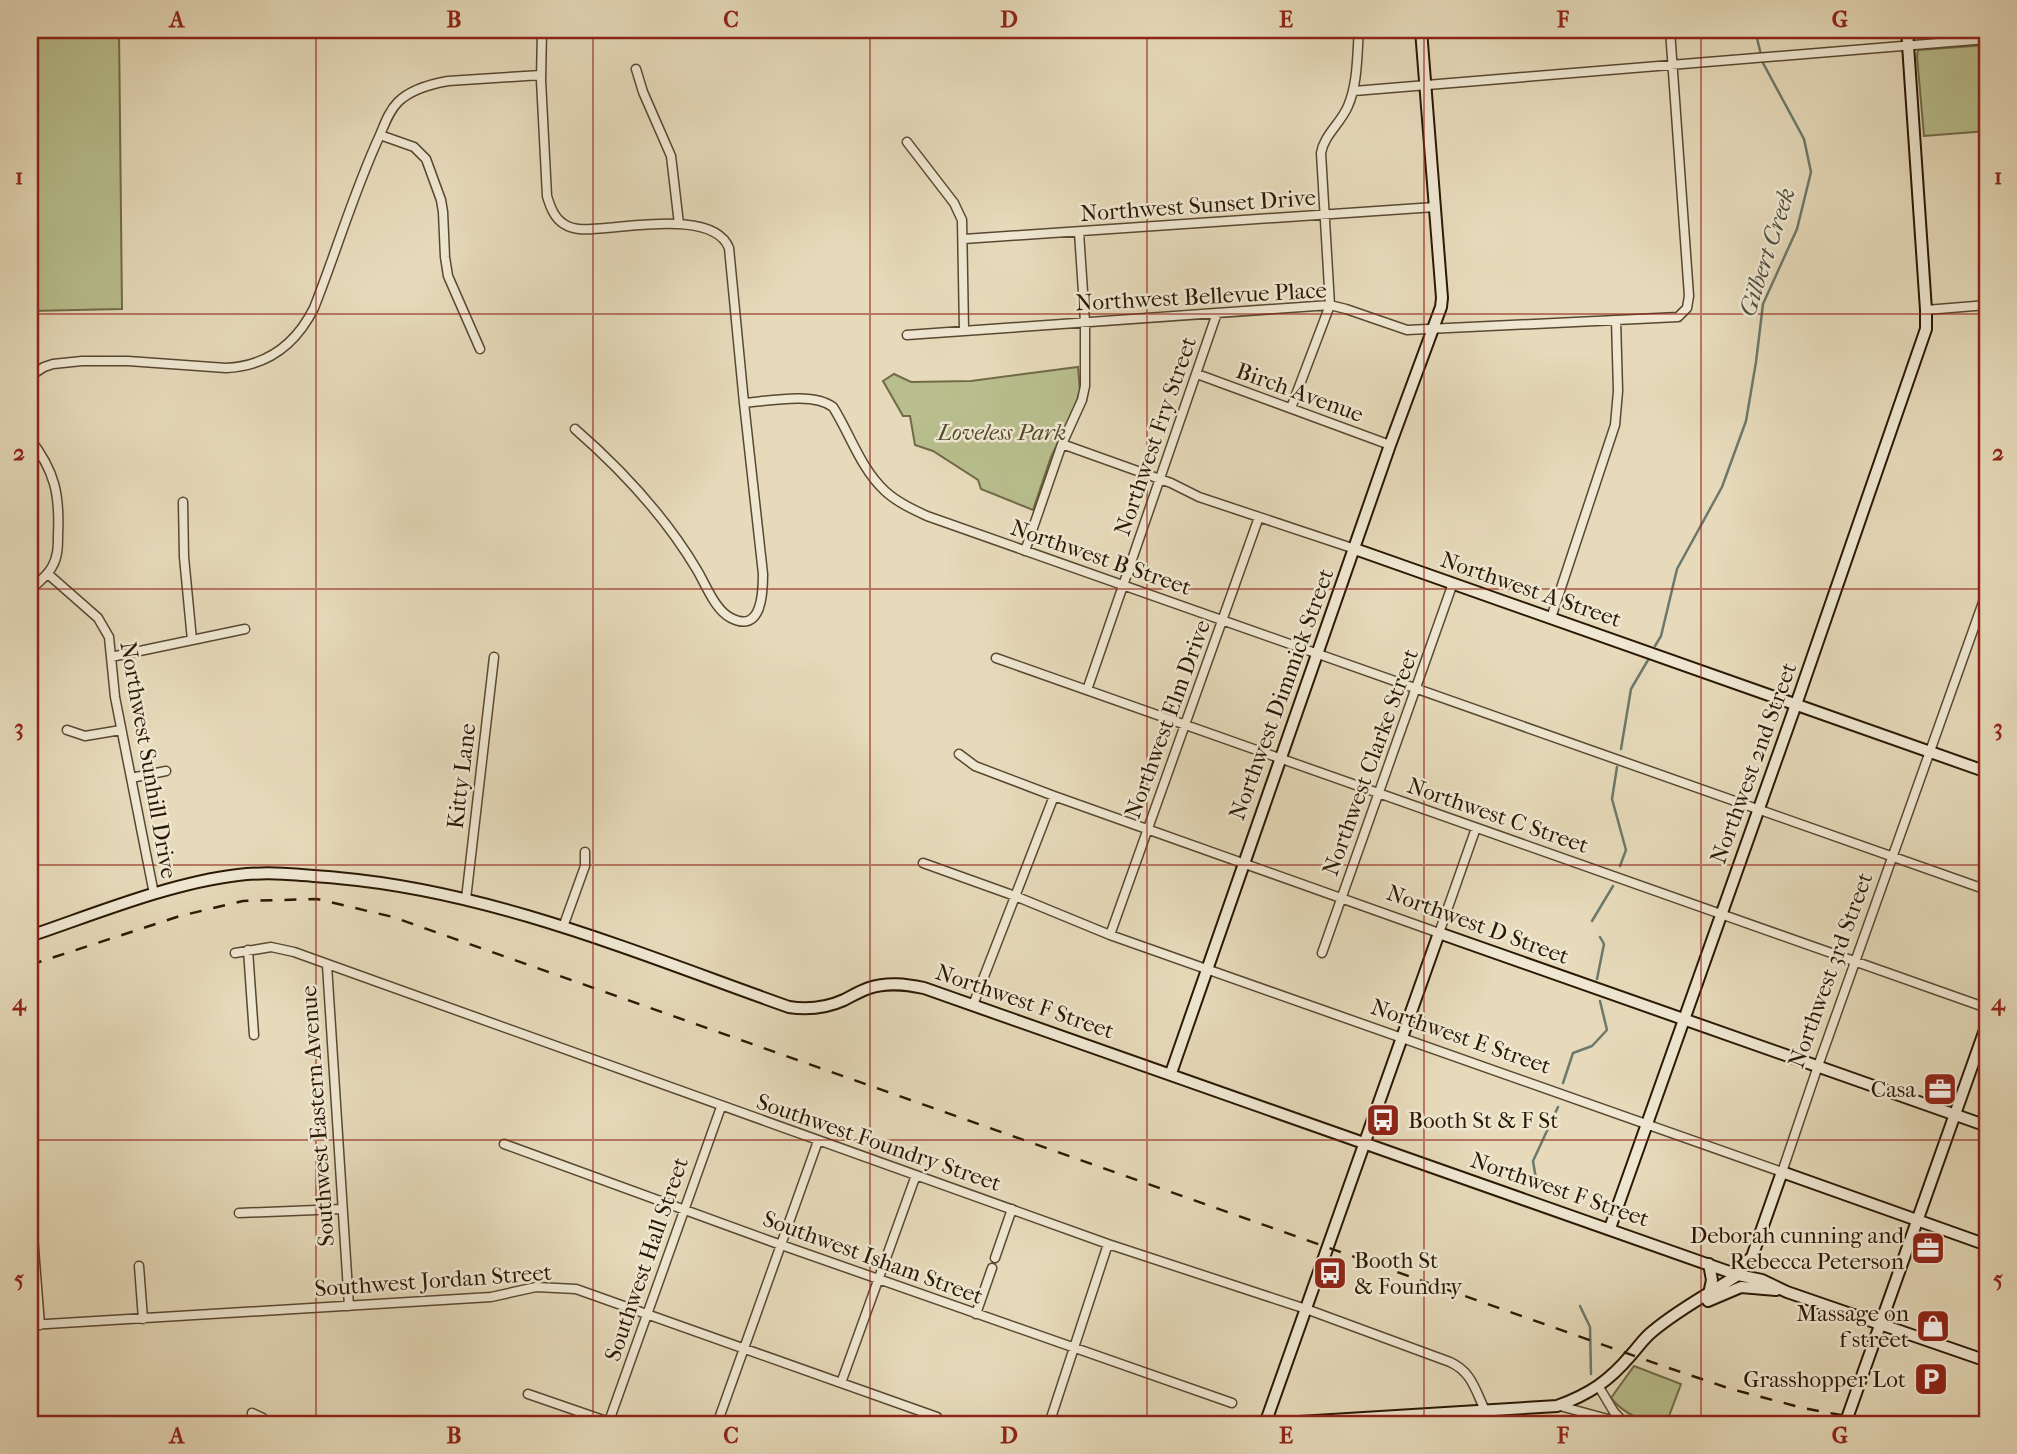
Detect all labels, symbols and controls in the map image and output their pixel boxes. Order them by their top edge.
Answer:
text: A [168,6,186,33]
text: B [447,6,462,33]
text: C [723,6,739,33]
text: D [1000,6,1018,33]
text: E [1279,6,1293,33]
text: F [1556,6,1570,33]
text: G [1832,6,1848,33]
text: 1 [15,163,23,190]
text: 1 [1994,163,2002,190]
street label: Northwest Sunset Drive [1079,184,1317,227]
water label: Gilbert Creek [1733,184,1801,320]
street label: Northwest Bellevue Place [1075,276,1327,317]
street label: Northwest Fry Street [1109,333,1202,539]
street label: Birch Avenue [1232,357,1367,428]
park label: Loveless Park [936,419,1066,446]
text: 2 [13,439,25,466]
text: 2 [1992,439,2004,466]
street label: Northwest B Street [1007,514,1195,601]
street label: Northwest A Street [1437,546,1625,633]
street label: Northwest Dimmick Street [1223,565,1340,824]
street label: Northwest Elm Drive [1119,616,1216,822]
street label: Northwest Sunhill Drive [114,639,183,881]
street label: Northwest Clarke Street [1317,645,1424,879]
street label: Northwest 2nd Street [1705,659,1802,867]
text: 3 [14,714,24,741]
text: 3 [1993,714,2003,741]
street label: Kitty Lane [442,722,481,830]
street label: Northwest C Street [1404,772,1592,859]
street label: Northwest 3rd Street [1783,869,1878,1072]
street label: Northwest D Street [1383,879,1573,970]
street label: Northwest F Street [932,958,1118,1045]
street label: Southwest Eastern Avenue [295,985,340,1247]
text: 4 [11,989,27,1016]
text: 4 [1990,989,2006,1016]
street label: Northwest E Street [1367,993,1554,1080]
office icon: Casa [1921,1070,1959,1108]
place label: Casa [1871,1076,1916,1103]
street label: Southwest Foundry Street [753,1088,1005,1197]
bus stop icon: Booth St & F St [1364,1101,1402,1139]
place label: Booth St & F St [1408,1107,1558,1134]
street label: Northwest F Street [1467,1146,1653,1233]
street label: Southwest Hall Street [599,1154,694,1365]
street label: Southwest Isham Street [759,1205,987,1310]
place label: Deborah cunning and Rebecca Peterson [1690,1222,1905,1275]
office icon: Deborah cunning and Rebecca Peterson [1909,1229,1947,1267]
place label: Booth St & Foundry [1354,1247,1463,1300]
bus stop icon: Booth St & Foundry [1311,1254,1349,1292]
street label: Southwest Jordan Street [313,1259,553,1302]
text: 5 [14,1265,24,1292]
text: 5 [1993,1265,2003,1292]
place label: Massage on f street [1796,1300,1910,1353]
shop icon: Massage on f street [1914,1307,1952,1345]
parking icon: Grasshopper Lot [1912,1360,1950,1398]
place label: Grasshopper Lot [1743,1366,1906,1393]
text: A [168,1422,186,1449]
text: B [447,1422,462,1449]
text: C [723,1422,739,1449]
text: D [1000,1422,1018,1449]
text: E [1279,1422,1293,1449]
text: F [1556,1422,1570,1449]
text: G [1832,1422,1848,1449]

